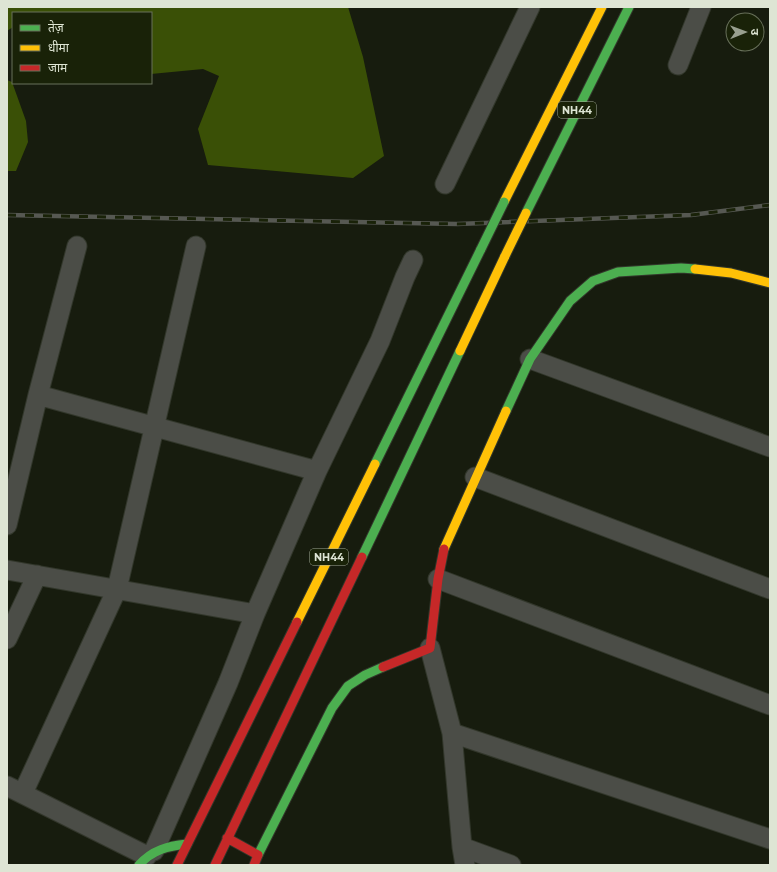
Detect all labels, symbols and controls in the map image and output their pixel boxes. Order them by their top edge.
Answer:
legend [12,12,152,84]
north arrow [725,12,765,52]
text: तेज़ [48,20,65,35]
text: उ [748,28,762,36]
text: धीमा [48,40,70,55]
text: जाम [48,60,68,75]
road number: NH44 [558,102,596,118]
road number: NH44 [310,549,348,565]

